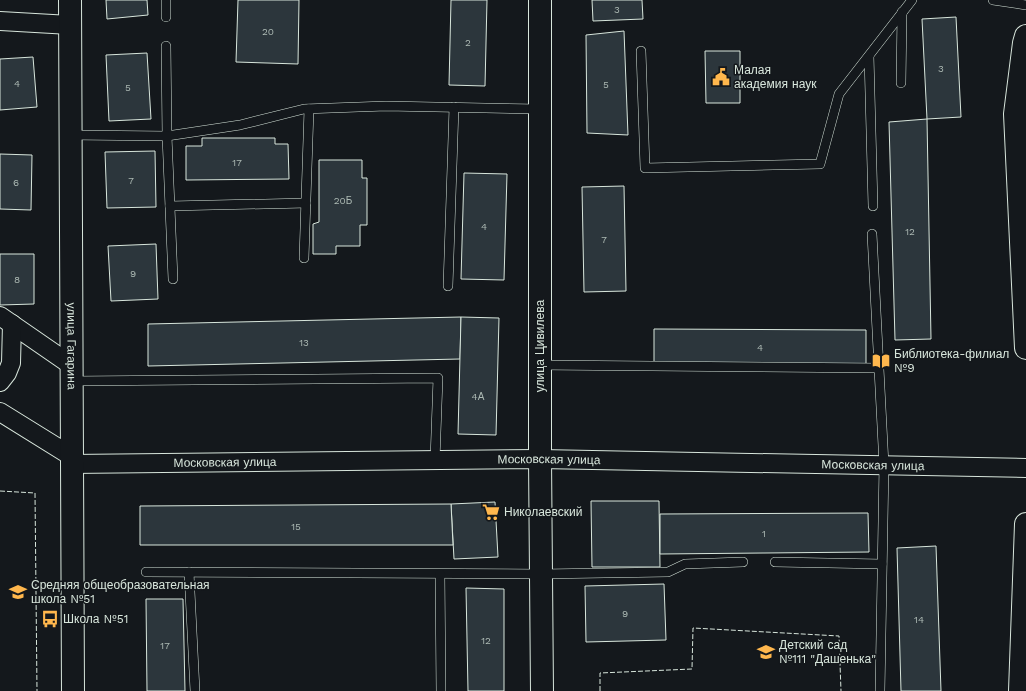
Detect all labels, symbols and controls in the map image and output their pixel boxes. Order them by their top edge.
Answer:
house number: 3 [614,4,620,15]
house number: 20 [262,26,274,37]
house number: 2 [465,37,471,48]
place label: Малая академия наук [734,63,817,91]
house number: 3 [938,63,944,74]
public building icon: Малая академия наук [711,67,731,87]
house number: 4 [14,78,20,89]
house number: 5 [603,79,609,90]
house number: 5 [125,82,131,93]
house number: 17 [232,157,242,168]
house number: 7 [128,175,134,186]
house number: 6 [13,177,19,188]
house number: 20Б [334,195,353,206]
house number: 4 [481,221,487,232]
house number: 12 [905,226,915,237]
house number: 7 [601,234,607,245]
house number: 9 [130,268,136,279]
house number: 8 [14,274,20,285]
street label: улица Цивилева [533,300,547,392]
street label: улица Гагарина [64,302,79,390]
house number: 13 [299,337,309,348]
house number: 4 [757,342,763,353]
place label: Библиотека-филиал №9 [894,347,1009,375]
library icon: Библиотека-филиал №9 [871,351,891,371]
house number: 4А [472,391,485,402]
street label: Московская улица [497,452,601,467]
street label: Московская улица [173,455,277,470]
street label: Московская улица [821,457,925,473]
supermarket icon: Николаевский [481,502,501,522]
place label: Николаевский [504,505,582,519]
house number: 15 [291,521,301,532]
house number: 1 [762,528,766,539]
place label: Средняя общеобразовательная школа №51 [31,578,210,606]
school or university icon: Средняя общеобразовательная школа №51 [8,582,28,602]
house number: 9 [622,608,628,619]
bus stop icon: Школа №51 [40,609,60,629]
place label: Школа №51 [63,612,128,626]
house number: 14 [914,614,924,625]
house number: 12 [481,635,491,646]
place label: Детский сад №111 "Дашенька" [779,638,876,666]
house number: 17 [160,640,170,651]
school or university icon: Детский сад №111 "Дашенька" [756,642,776,662]

